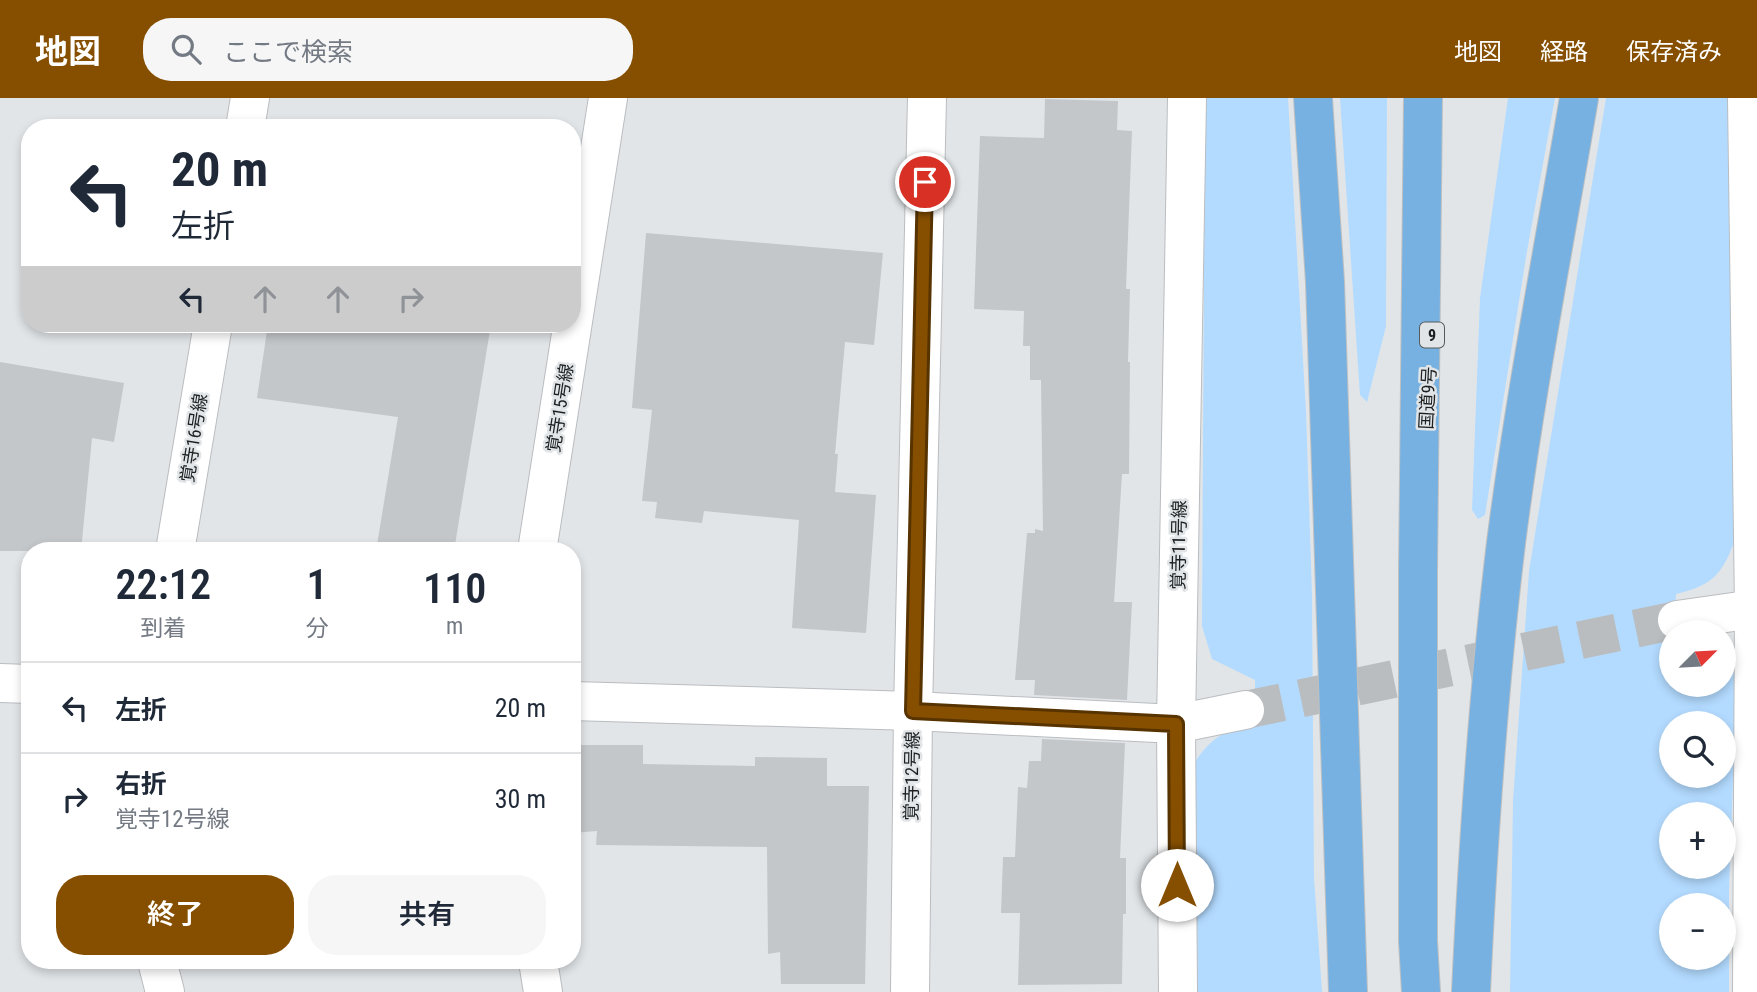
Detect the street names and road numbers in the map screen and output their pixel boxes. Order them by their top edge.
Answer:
road number: 9 [1420,322,1444,347]
street label: 覚寺15号線 [542,362,577,454]
street label: 国道9号 [1415,366,1440,430]
street label: 覚寺16号線 [176,392,211,484]
street label: 覚寺11号線 [1167,500,1190,590]
street label: 覚寺12号線 [900,731,923,821]

